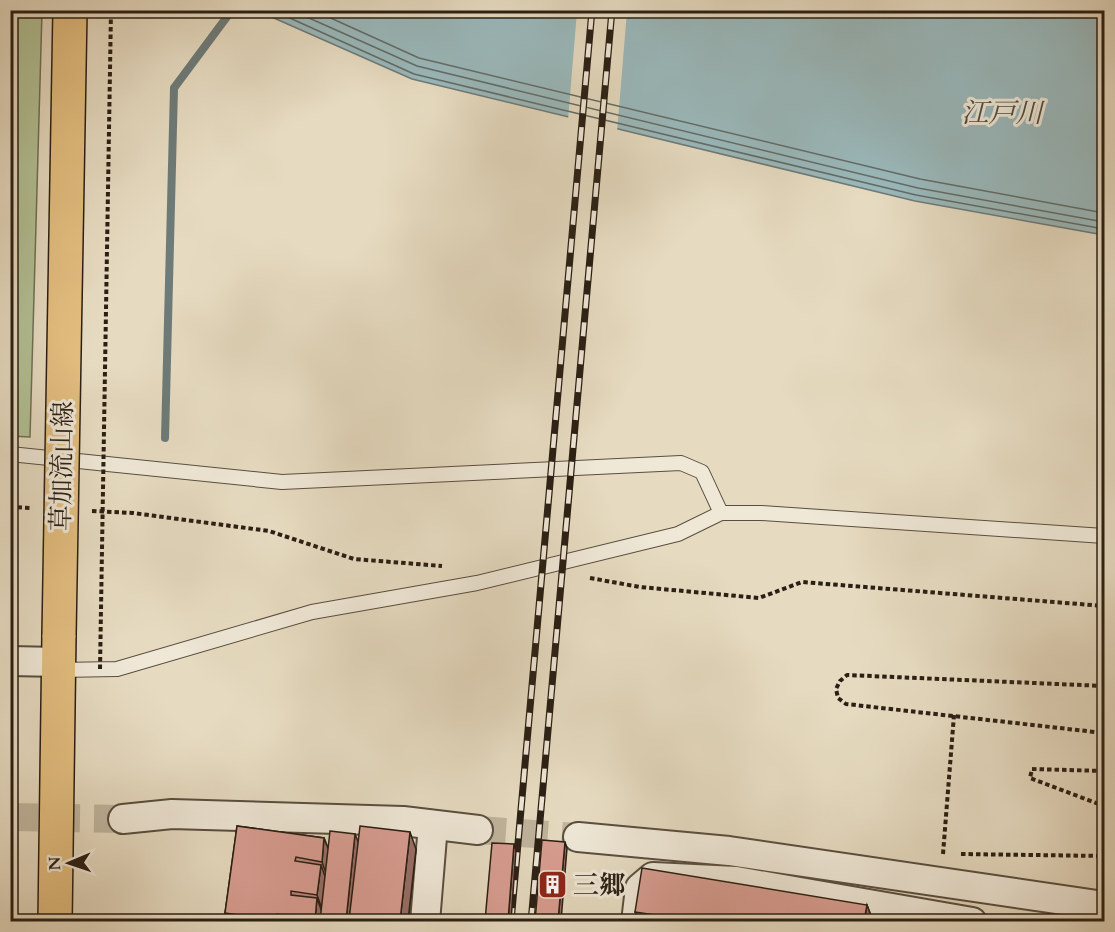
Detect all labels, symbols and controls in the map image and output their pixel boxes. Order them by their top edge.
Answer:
water label: 江戸川 [962,95,1045,132]
street label: 草加流山線 [43,401,81,531]
north arrow [39,833,99,893]
text: N [44,856,66,871]
place label: 三郷 [573,868,626,903]
building icon: 三郷 [536,869,568,901]

